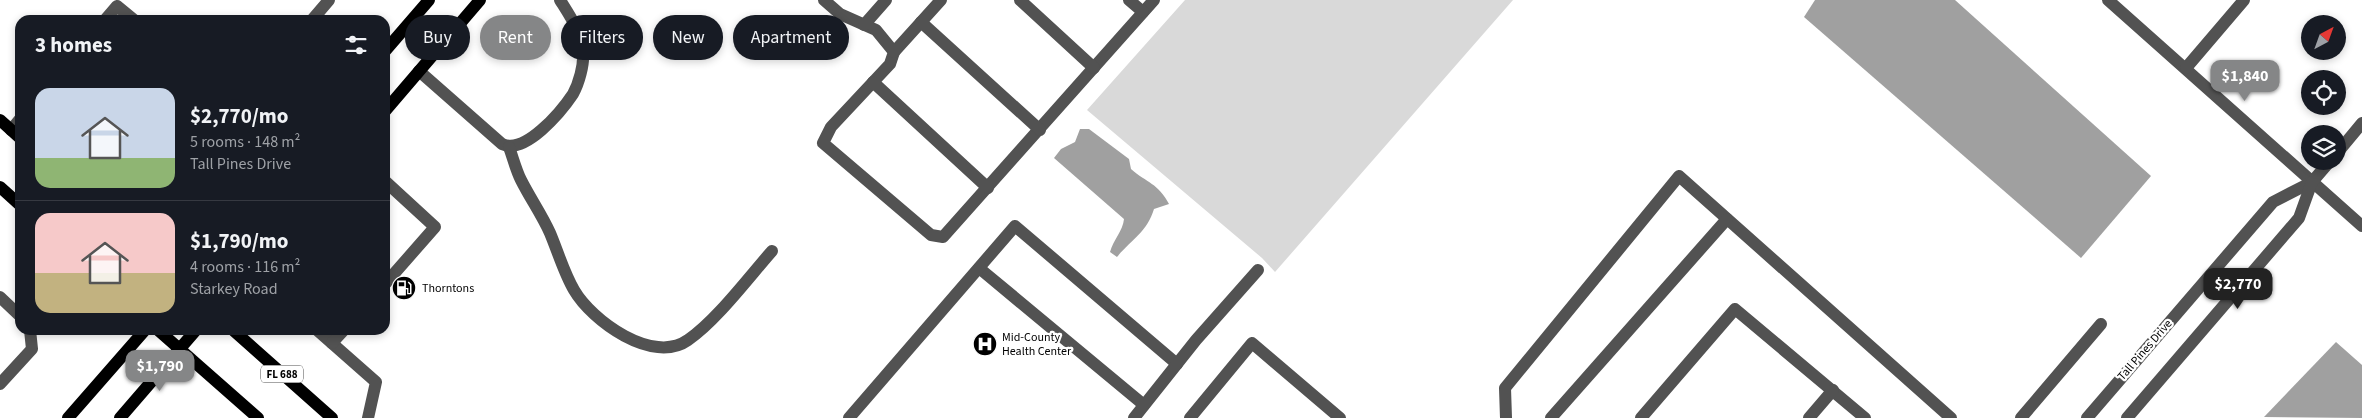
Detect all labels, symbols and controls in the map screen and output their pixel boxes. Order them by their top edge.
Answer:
chip: Buy [405,15,470,60]
chip: Rent [480,15,551,60]
chip: Filters [561,15,643,60]
chip: New [653,15,723,60]
chip: Apartment [733,15,849,60]
north arrow [2301,15,2346,60]
map controls [2301,15,2346,170]
text: 3 homes [35,30,112,60]
icon: filters [342,31,370,59]
pin: $1,840 [2204,59,2286,102]
text: $1,840 [2221,65,2269,87]
button: locate [2301,70,2346,115]
text: $2,770/mo [190,101,289,131]
icon: home [75,108,135,168]
button: layers [2301,125,2346,170]
text: 5 rooms · 148 m² [190,131,300,153]
text: Tall Pines Drive [190,153,291,175]
text: $1,790/mo [190,226,289,256]
icon: home [75,233,135,293]
text: 4 rooms · 116 m² [190,256,300,278]
pin: $2,770 [2197,268,2279,310]
text: $2,770 [2214,273,2262,295]
fuel station icon: Thorntons [391,275,417,301]
text: Starkey Road [190,278,278,300]
place label: Thorntons [422,280,474,297]
street label: Tall Pines Drive [2114,316,2176,384]
place label: Mid-County Health Center [1002,329,1072,360]
hospital icon: Mid-County Health Center [972,331,998,357]
pin: $1,790 [119,350,201,392]
text: $1,790 [136,355,184,377]
road number: FL 688 [261,366,303,382]

